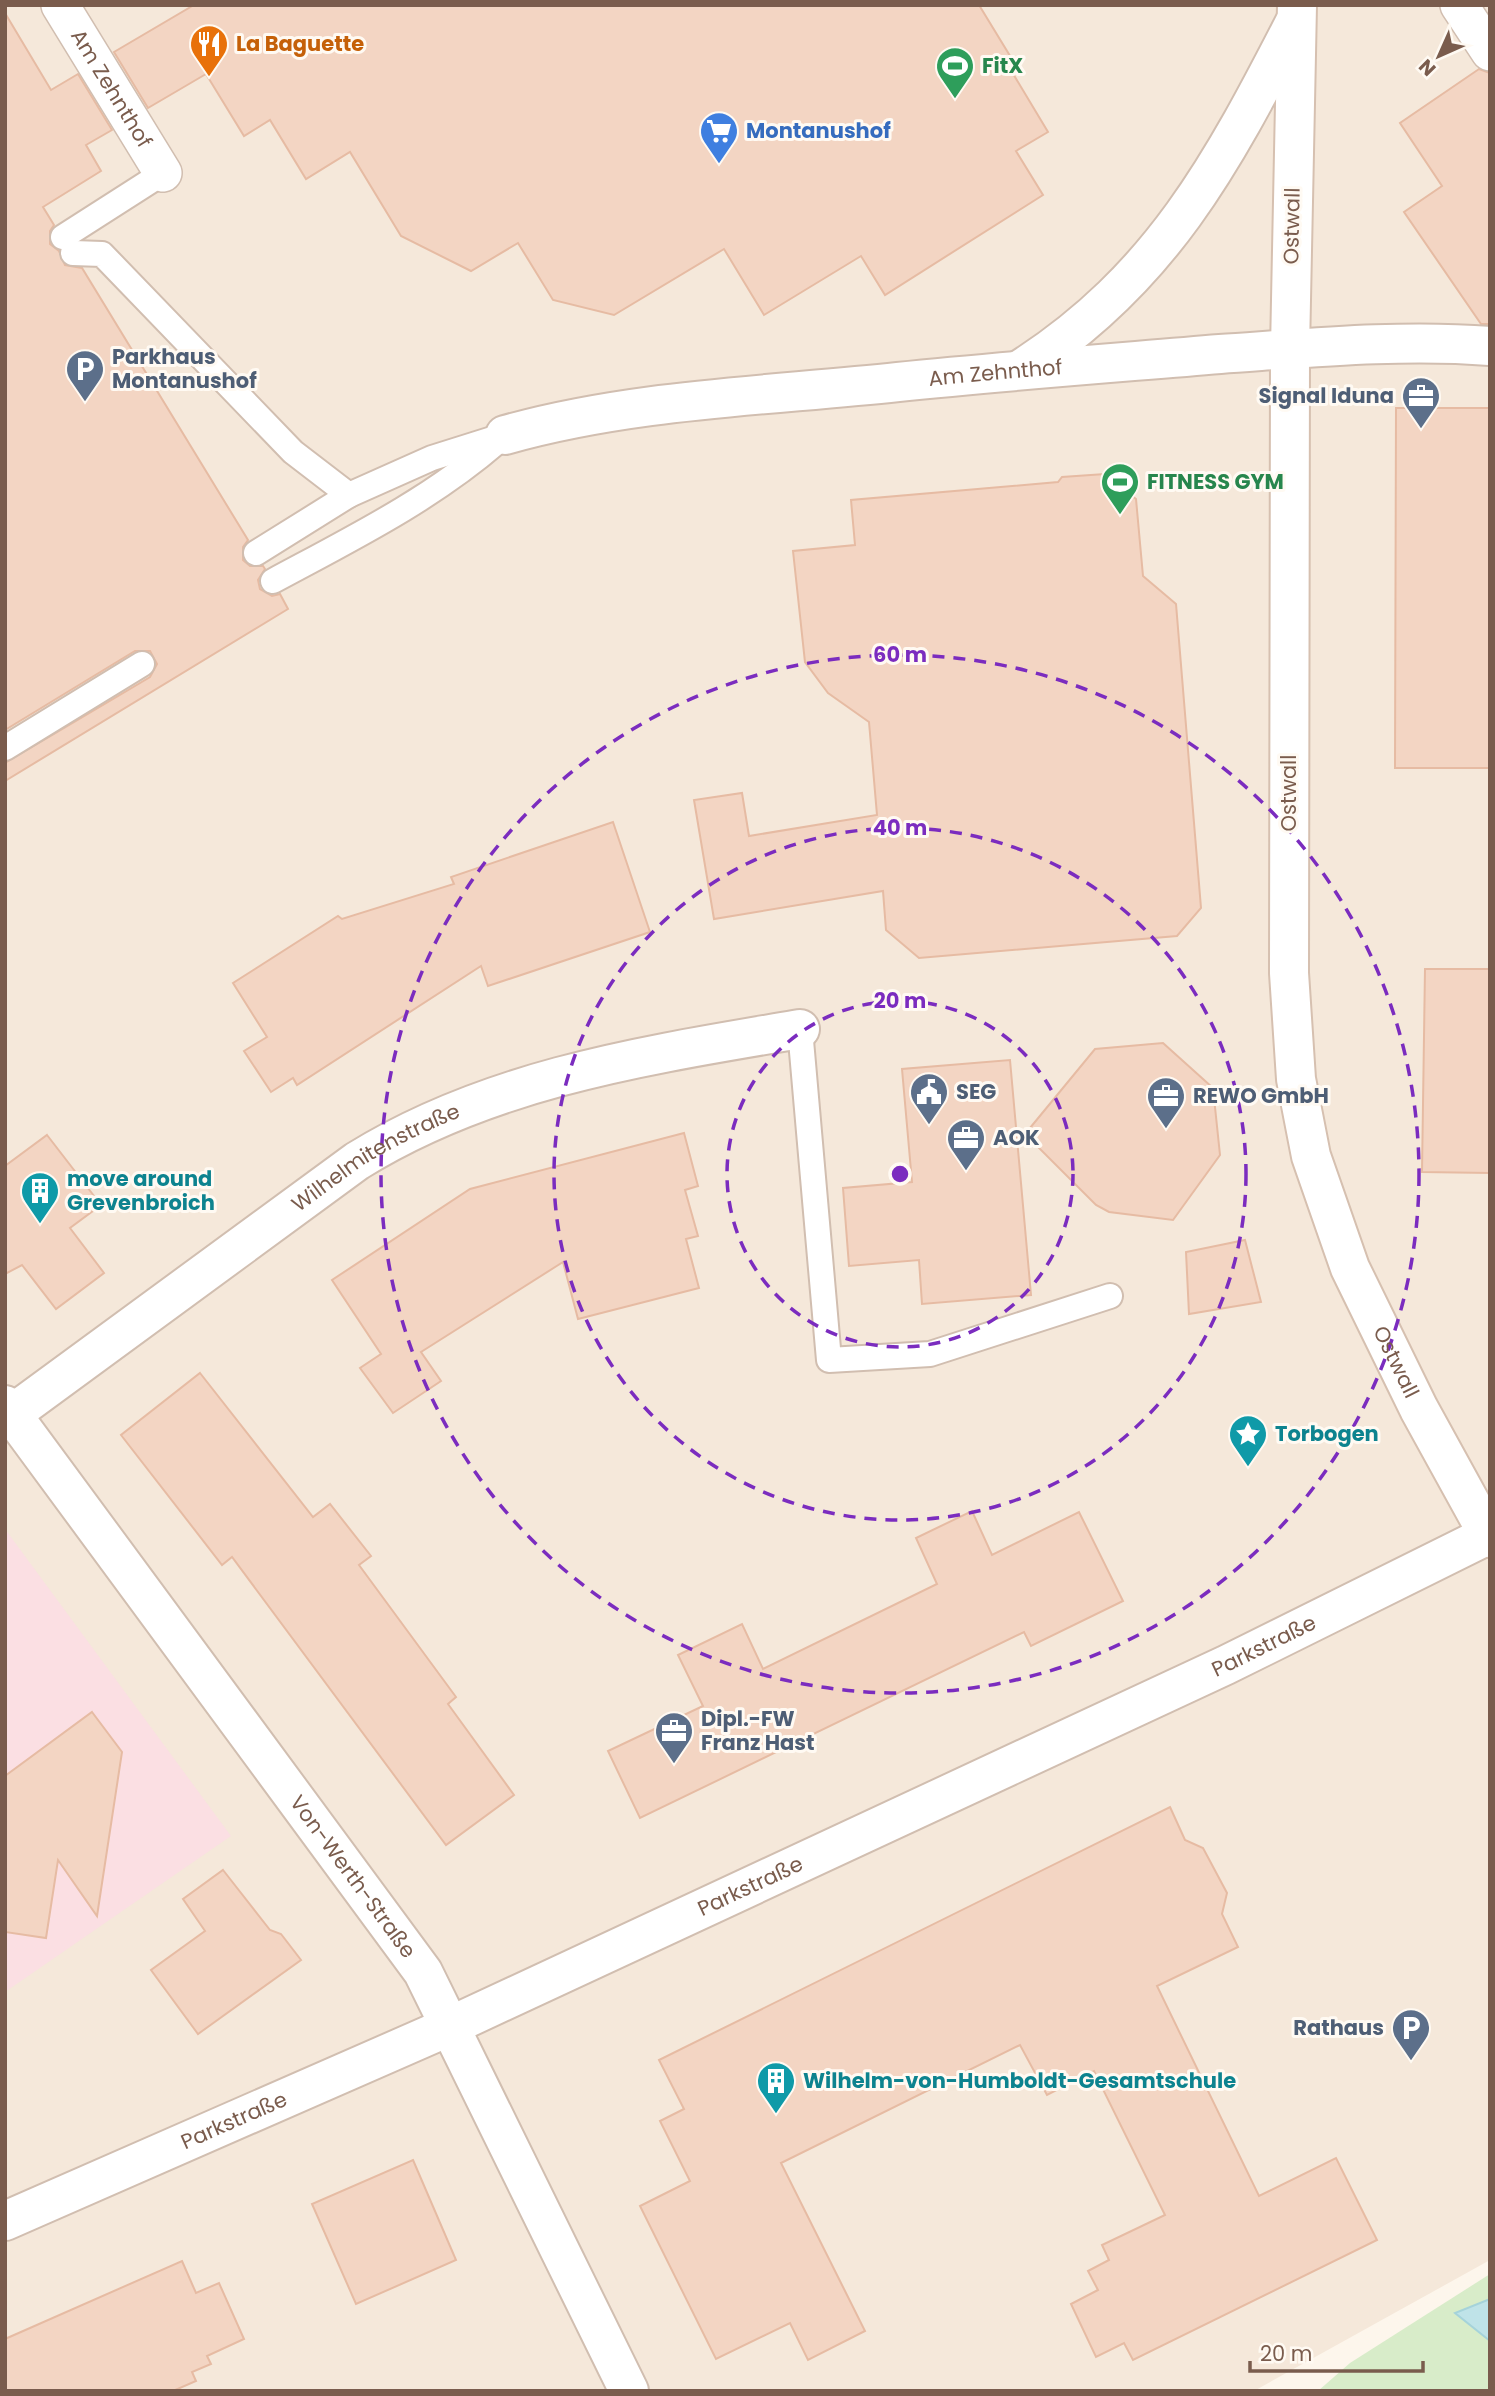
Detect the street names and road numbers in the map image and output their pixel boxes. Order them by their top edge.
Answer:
street label: Am Zehnthof [64,24,159,153]
street label: Ostwall [1276,187,1307,265]
street label: Am Zehnthof [927,352,1064,393]
street label: Ostwall [1274,755,1303,831]
street label: Wilhelmitenstraße [286,1096,464,1218]
street label: Ostwall [1367,1321,1426,1403]
street label: Parkstraße [1207,1608,1321,1684]
street label: Von-Werth-Straße [283,1789,423,1964]
street label: Parkstraße [693,1849,807,1923]
street label: Parkstraße [176,2084,291,2156]

